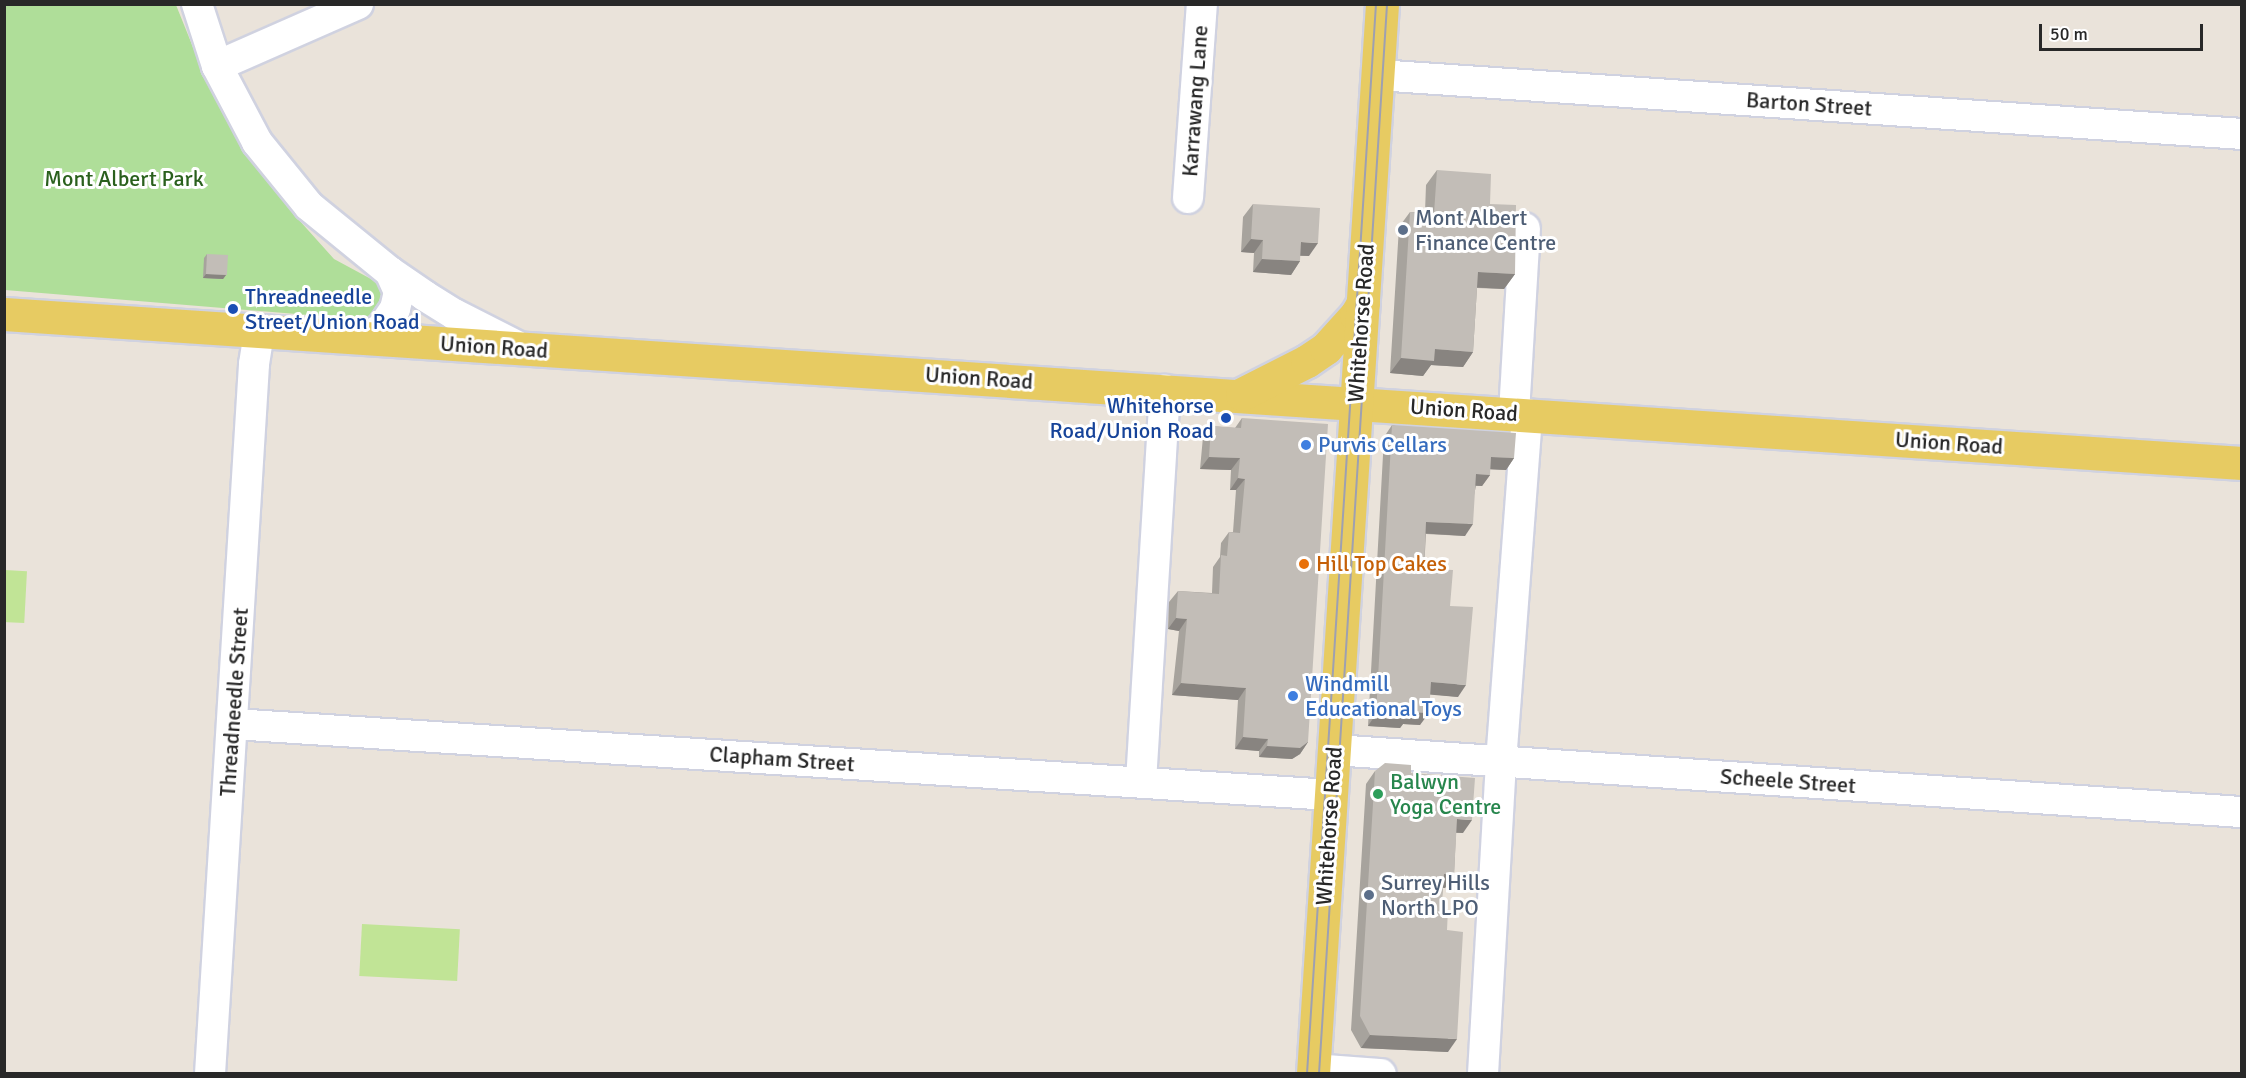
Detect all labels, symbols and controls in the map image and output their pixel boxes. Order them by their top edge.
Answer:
scale bar [2042,12,2206,50]
text: 50 m [2050,23,2088,45]
street label: Karrawang Lane [1177,24,1213,178]
street label: Barton Street [1745,86,1873,122]
park label: Mont Albert Park [44,166,204,192]
place label: Mont Albert Finance Centre [1415,204,1556,255]
marker: Mont Albert Finance Centre [1396,223,1410,237]
street label: Whitehorse Road [1342,243,1380,403]
place label: Threadneedle Street/Union Road [245,283,420,334]
marker: Threadneedle Street/Union Road [226,302,240,316]
street label: Union Road [439,330,549,364]
street label: Union Road [924,361,1034,395]
place label: Whitehorse Road/Union Road [1050,392,1214,444]
street label: Union Road [1409,393,1519,427]
marker: Whitehorse Road/Union Road [1219,411,1233,425]
street label: Union Road [1894,426,2004,460]
place label: Purvis Cellars [1318,432,1447,458]
marker: Purvis Cellars [1299,438,1313,452]
place label: Hill Top Cakes [1316,551,1447,577]
marker: Hill Top Cakes [1297,557,1311,571]
street label: Threadneedle Street [214,607,254,797]
place label: Windmill Educational Toys [1305,670,1462,722]
marker: Windmill Educational Toys [1286,689,1300,703]
street label: Clapham Street [709,741,855,777]
street label: Whitehorse Road [1310,746,1348,906]
street label: Scheele Street [1719,763,1857,799]
place label: Balwyn Yoga Centre [1390,768,1501,819]
marker: Balwyn Yoga Centre [1371,787,1385,801]
place label: Surrey Hills North LPO [1381,869,1490,920]
marker: Surrey Hills North LPO [1362,888,1376,902]

